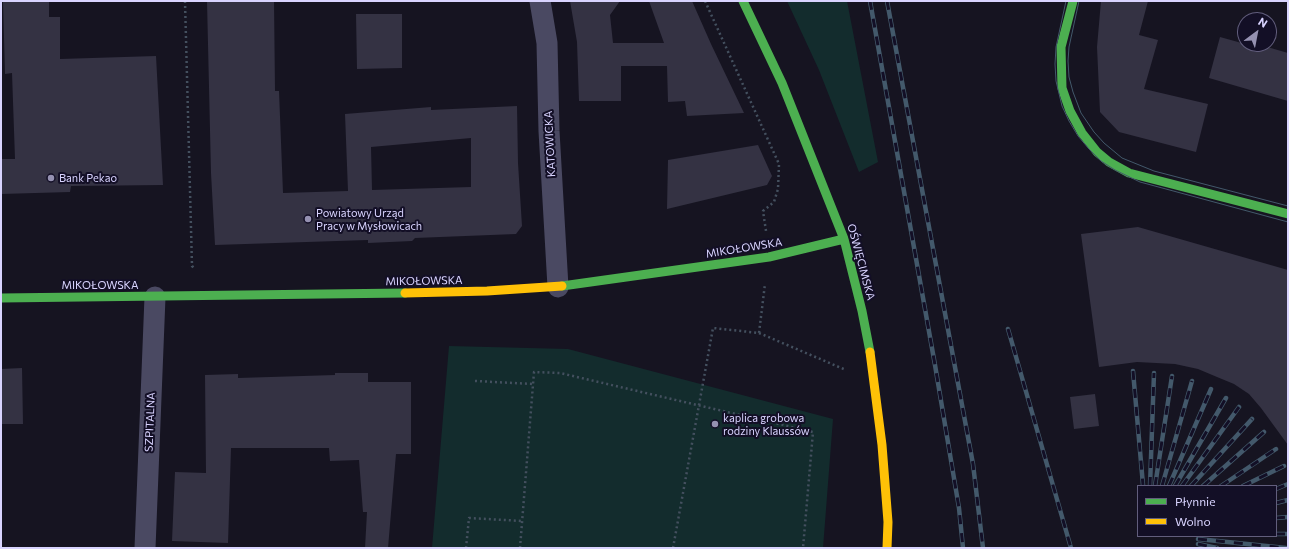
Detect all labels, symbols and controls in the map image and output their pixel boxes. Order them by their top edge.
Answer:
north arrow [1237,12,1277,52]
text: N [1256,15,1270,30]
street label: KATOWICKA [542,111,558,177]
place label: Bank Pekao [59,171,117,185]
marker: Bank Pekao [46,173,56,183]
place label: Powiatowy Urząd Pracy w Mysłowicach [316,206,422,232]
marker: Powiatowy Urząd Pracy w Mysłowicach [303,214,313,224]
street label: OŚWIĘCIMSKA [844,222,878,302]
street label: MIKOŁOWSKA [705,235,783,261]
street label: MIKOŁOWSKA [385,274,463,288]
street label: MIKOŁOWSKA [61,278,139,292]
street label: SZPITALNA [142,392,158,452]
place label: kaplica grobowa rodziny Klaussów [723,411,810,437]
marker: kaplica grobowa rodziny Klaussów [710,419,720,429]
legend [1137,485,1277,537]
text: Płynnie [1175,494,1216,508]
text: Wolno [1175,514,1211,528]

